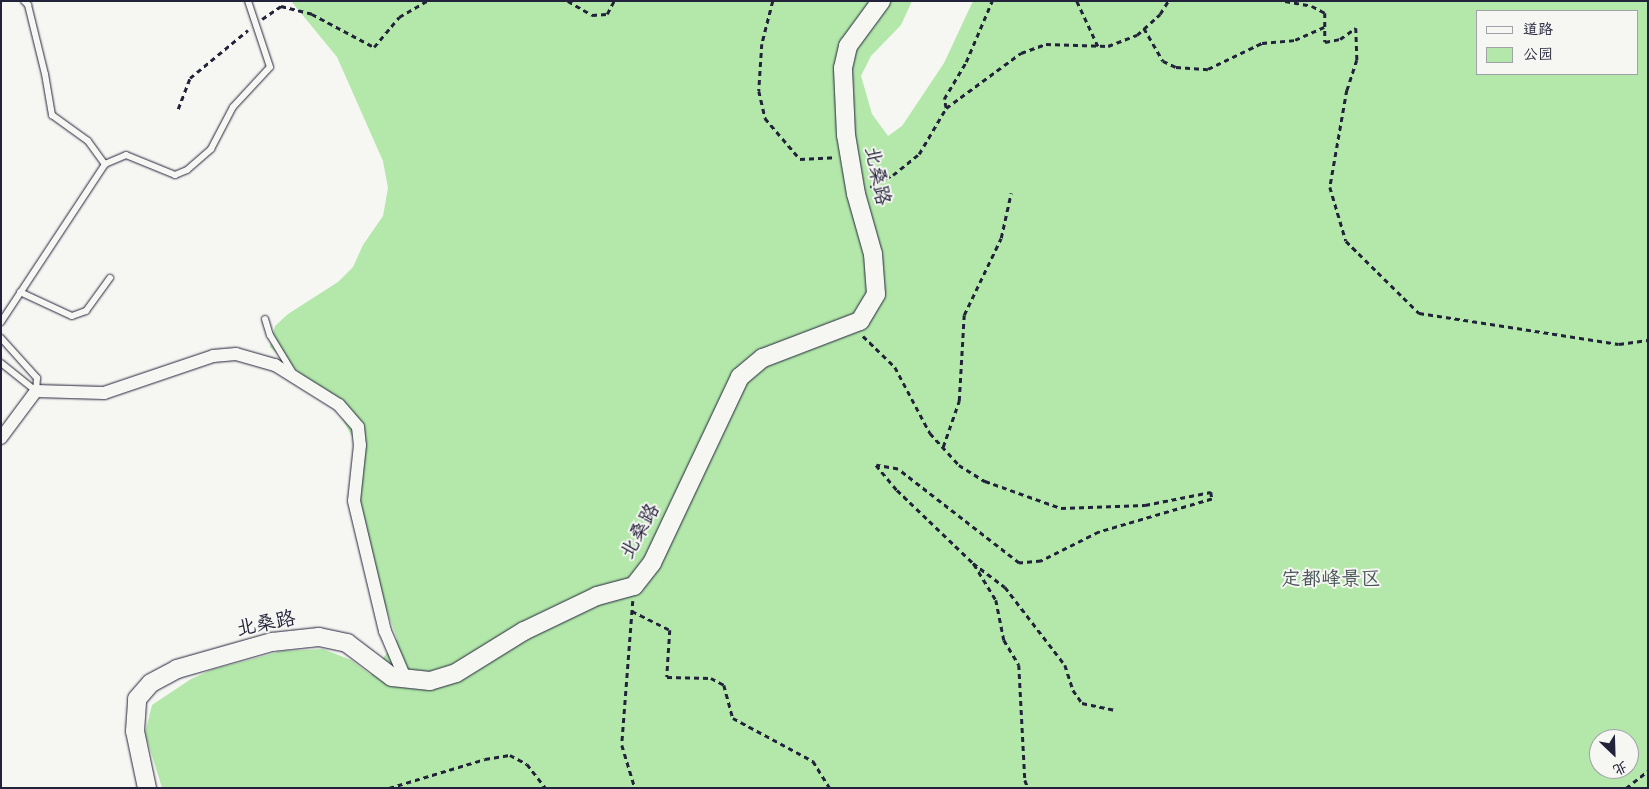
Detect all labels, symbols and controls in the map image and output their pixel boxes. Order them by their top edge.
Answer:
legend [1476,10,1639,75]
text: 道路 [1523,19,1553,41]
text: 公园 [1523,44,1553,66]
street label: 北桑路 [858,144,894,208]
street label: 北桑路 [616,500,666,564]
park label: 定都峰景区 [1281,568,1381,592]
street label: 北桑路 [234,607,298,643]
north arrow [1589,729,1639,779]
text: 北 [1609,755,1631,780]

